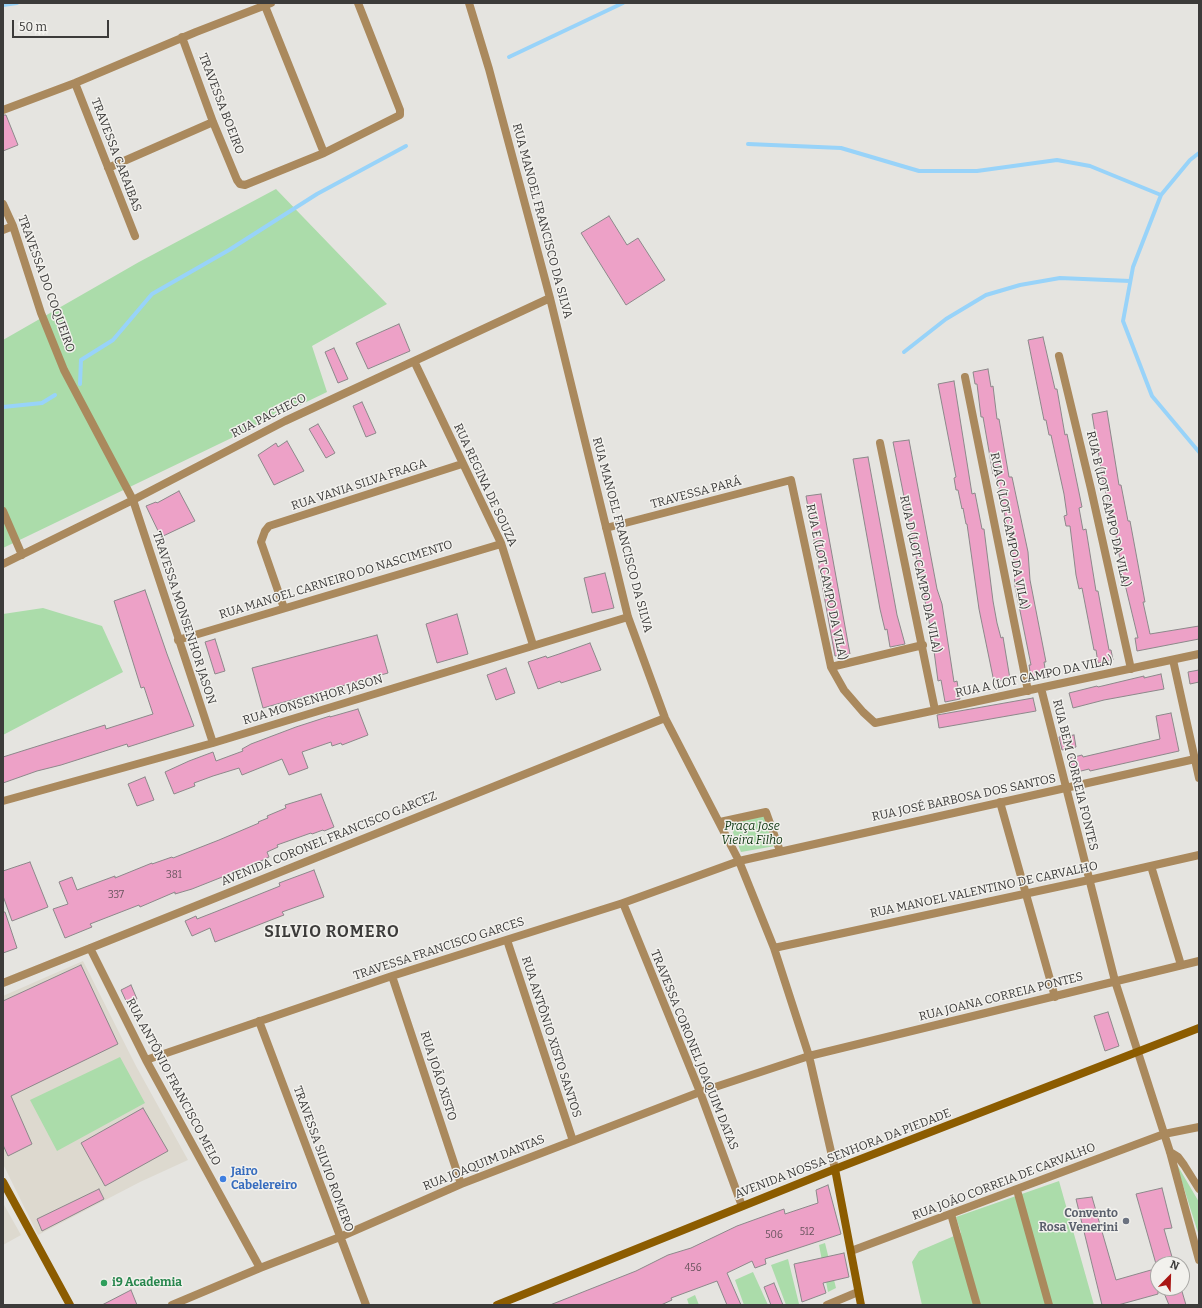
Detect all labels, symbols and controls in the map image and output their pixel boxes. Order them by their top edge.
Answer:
scale bar [14,12,111,38]
text: 50 m [19,20,47,34]
street label: TRAVESSA BOEIRO [195,51,247,157]
street label: TRAVESSA CARAIBAS [88,96,144,214]
street label: RUA MANOEL FRANCISCO DA SILVA [509,122,575,320]
street label: TRAVESSA DO COQUEIRO [14,213,78,355]
street label: RUA PACHECO [229,391,309,441]
street label: RUA REGINA DE SOUZA [450,421,520,549]
street label: RUA B (LOT CAMPO DA VILA) [1083,430,1133,588]
street label: RUA MANOEL FRANCISCO DA SILVA [589,436,655,634]
street label: RUA C (LOT CAMPO DA VILA) [987,451,1031,611]
street label: RUA VANIA SILVA FRAGA [290,456,428,514]
street label: TRAVESSA PARÁ [649,474,743,512]
street label: RUA D (LOT CAMPO DA VILA) [896,494,944,654]
street label: RUA E (LOT CAMPO DA VILA) [802,503,850,661]
street label: TRAVESSA MONSENHOR JASON [149,530,219,706]
street label: RUA MANOEL CARNEIRO DO NASCIMENTO [218,538,454,622]
street label: RUA A (LOT CAMPO DA VILA) [954,653,1114,701]
street label: RUA MONSENHOR JASON [241,672,385,728]
street label: RUA BEM CORREIA FONTES [1049,698,1101,852]
street label: RUA JOSÉ BARBOSA DOS SANTOS [871,771,1057,825]
street label: AVENIDA CORONEL FRANCISCO GARCEZ [219,789,439,889]
park label: Praça Jose Vieira Filho [721,820,783,848]
street label: RUA MANOEL VALENTINO DE CARVALHO [869,859,1099,921]
house number: 381 [166,869,182,881]
house number: 337 [108,889,124,901]
street label: TRAVESSA FRANCISCO GARCES [352,915,526,983]
district label: SILVIO ROMERO [264,923,400,943]
street label: TRAVESSA CORONEL JOAQUIM DATAS [647,948,741,1152]
street label: RUA ANTÔNIO XISTO SANTOS [518,955,584,1119]
street label: RUA JOANA CORREIA PONTES [917,970,1085,1024]
street label: RUA ANTÔNIO FRANCISCO MELO [123,996,223,1168]
street label: RUA JOÃO XISTO [417,1029,459,1123]
street label: TRAVESSA SILVIO ROMERO [290,1084,356,1234]
street label: AVENIDA NOSSA SENHORA DA PIEDADE [733,1106,953,1202]
street label: RUA JOAQUIM DANTAS [421,1132,547,1194]
street label: RUA JOÃO CORREIA DE CARVALHO [910,1140,1098,1224]
place label: Jairo Cabelereiro [231,1165,297,1193]
marker: Jairo Cabelereiro [218,1174,228,1184]
place label: Convento Rosa Venerini [1039,1207,1118,1235]
marker: Convento Rosa Venerini [1121,1216,1131,1226]
house number: 512 [800,1226,814,1238]
house number: 506 [765,1229,783,1241]
north arrow [1150,1256,1190,1296]
text: N [1168,1258,1181,1273]
house number: 456 [684,1262,702,1274]
place label: i9 Academia [112,1276,182,1290]
marker: i9 Academia [99,1278,109,1288]

